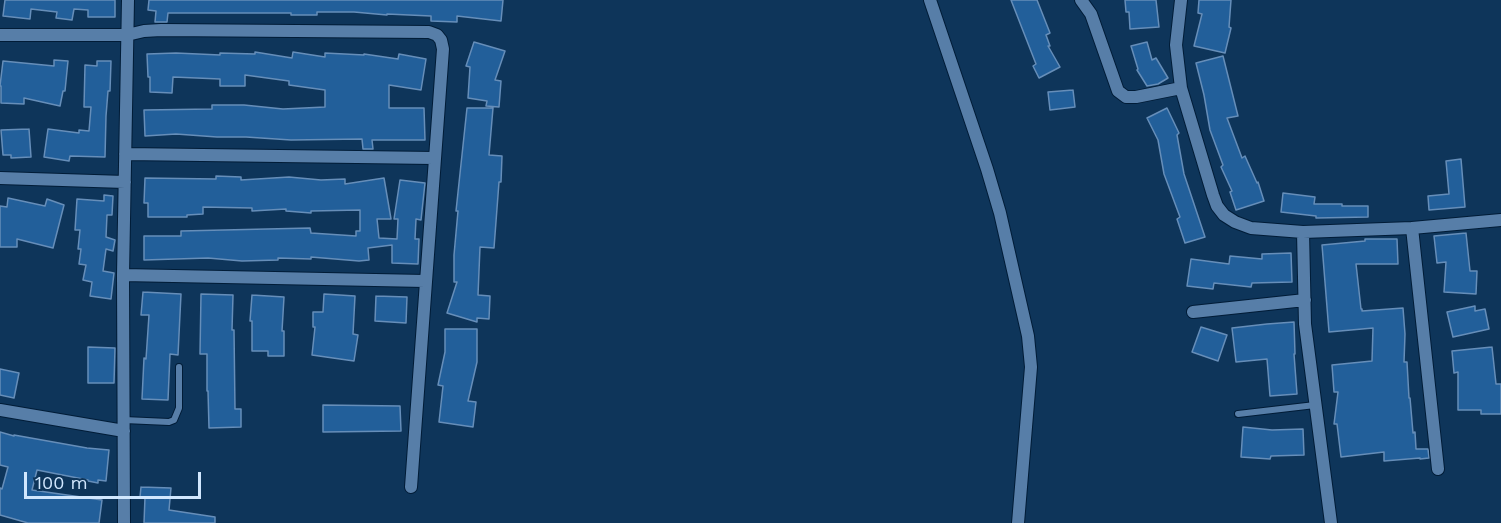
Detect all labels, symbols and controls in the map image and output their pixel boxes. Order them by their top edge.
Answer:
scale bar [27,460,204,498]
text: 100 m [35,472,88,493]

